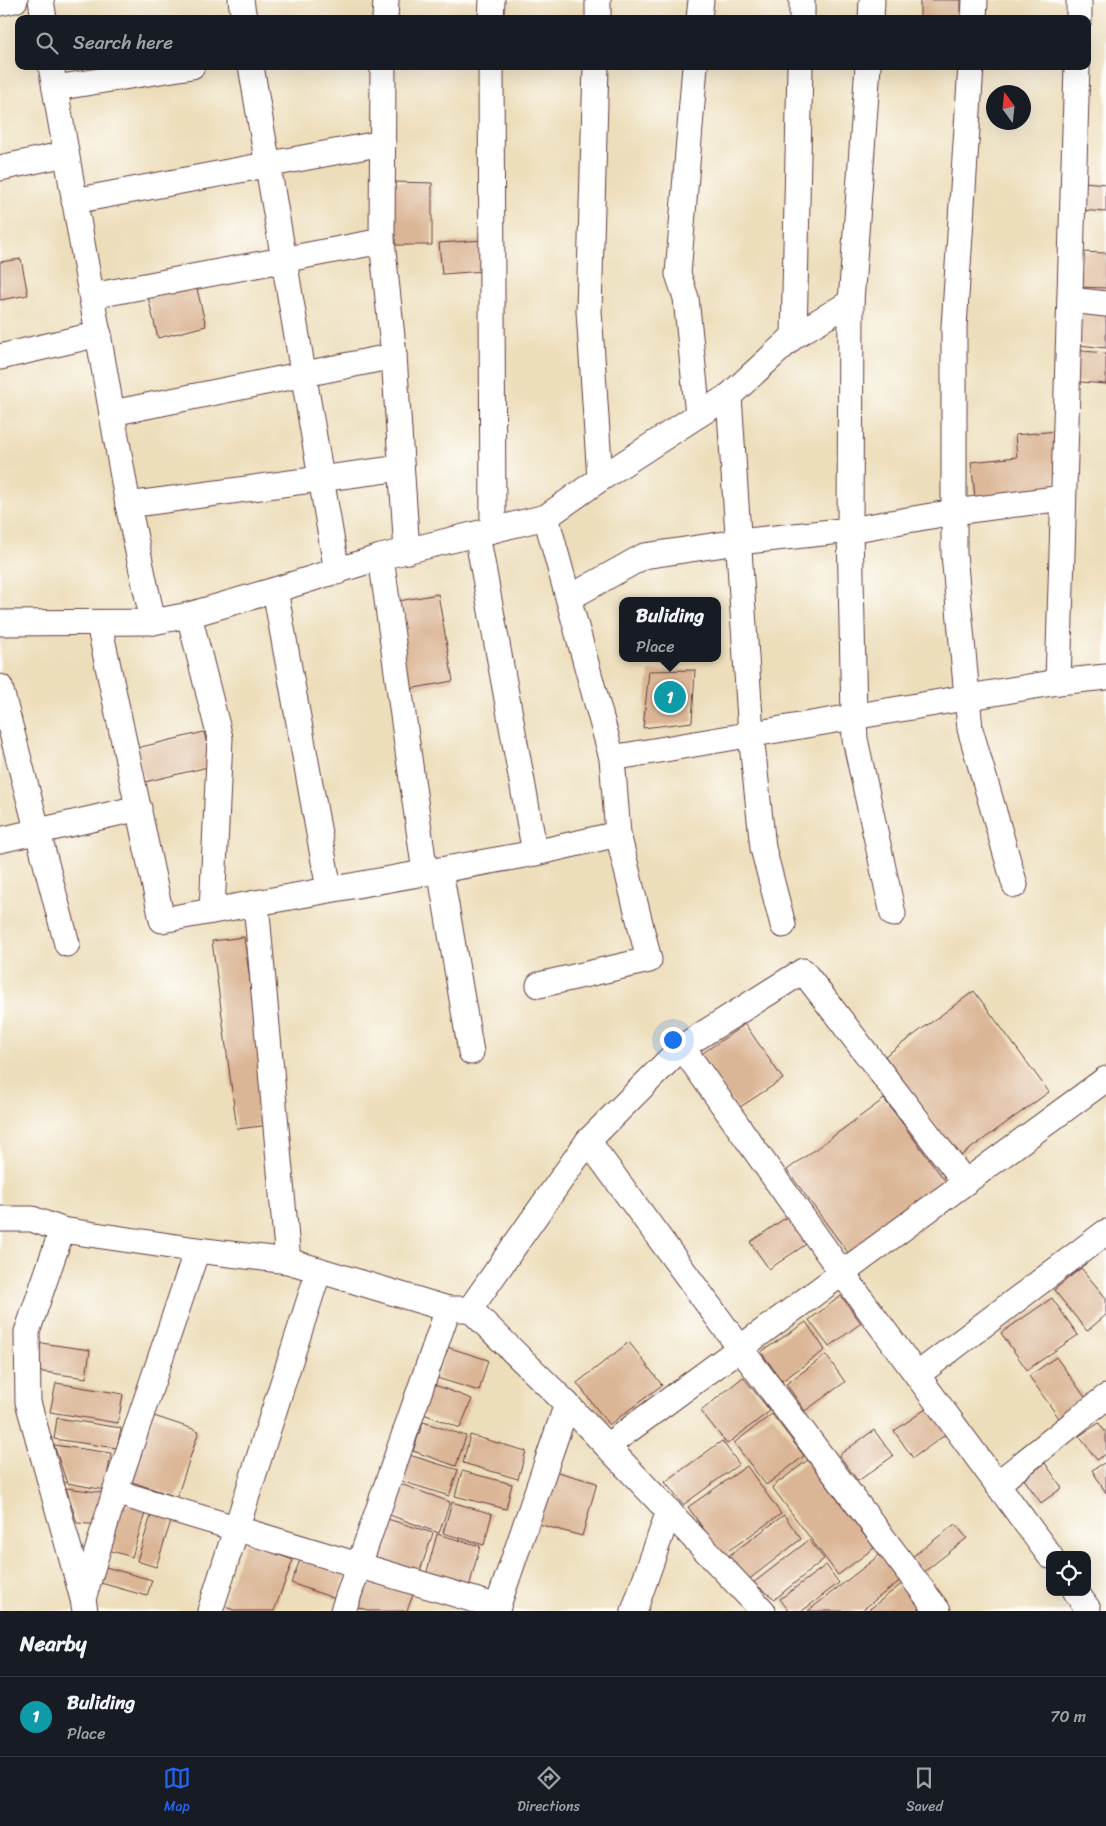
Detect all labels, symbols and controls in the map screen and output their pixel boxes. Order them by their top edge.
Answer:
search box [15,15,1091,70]
text: Search here [73,26,173,59]
icon: search [33,29,61,57]
north arrow [986,85,1031,130]
popup [619,597,721,662]
text: Buliding [636,599,704,632]
text: Place [636,632,675,661]
pin: 1 [654,678,686,716]
your location [660,1027,686,1053]
map controls [1046,1551,1091,1596]
button: locate [1046,1551,1091,1596]
text: Nearby [20,1625,86,1663]
text: Buliding [67,1686,135,1719]
text: 1 [33,1702,39,1731]
text: 70 m [1050,1702,1086,1731]
text: Place [67,1719,106,1748]
tab: Map [163,1764,191,1819]
tab: Directions [517,1764,580,1819]
tab: Saved [906,1764,943,1819]

